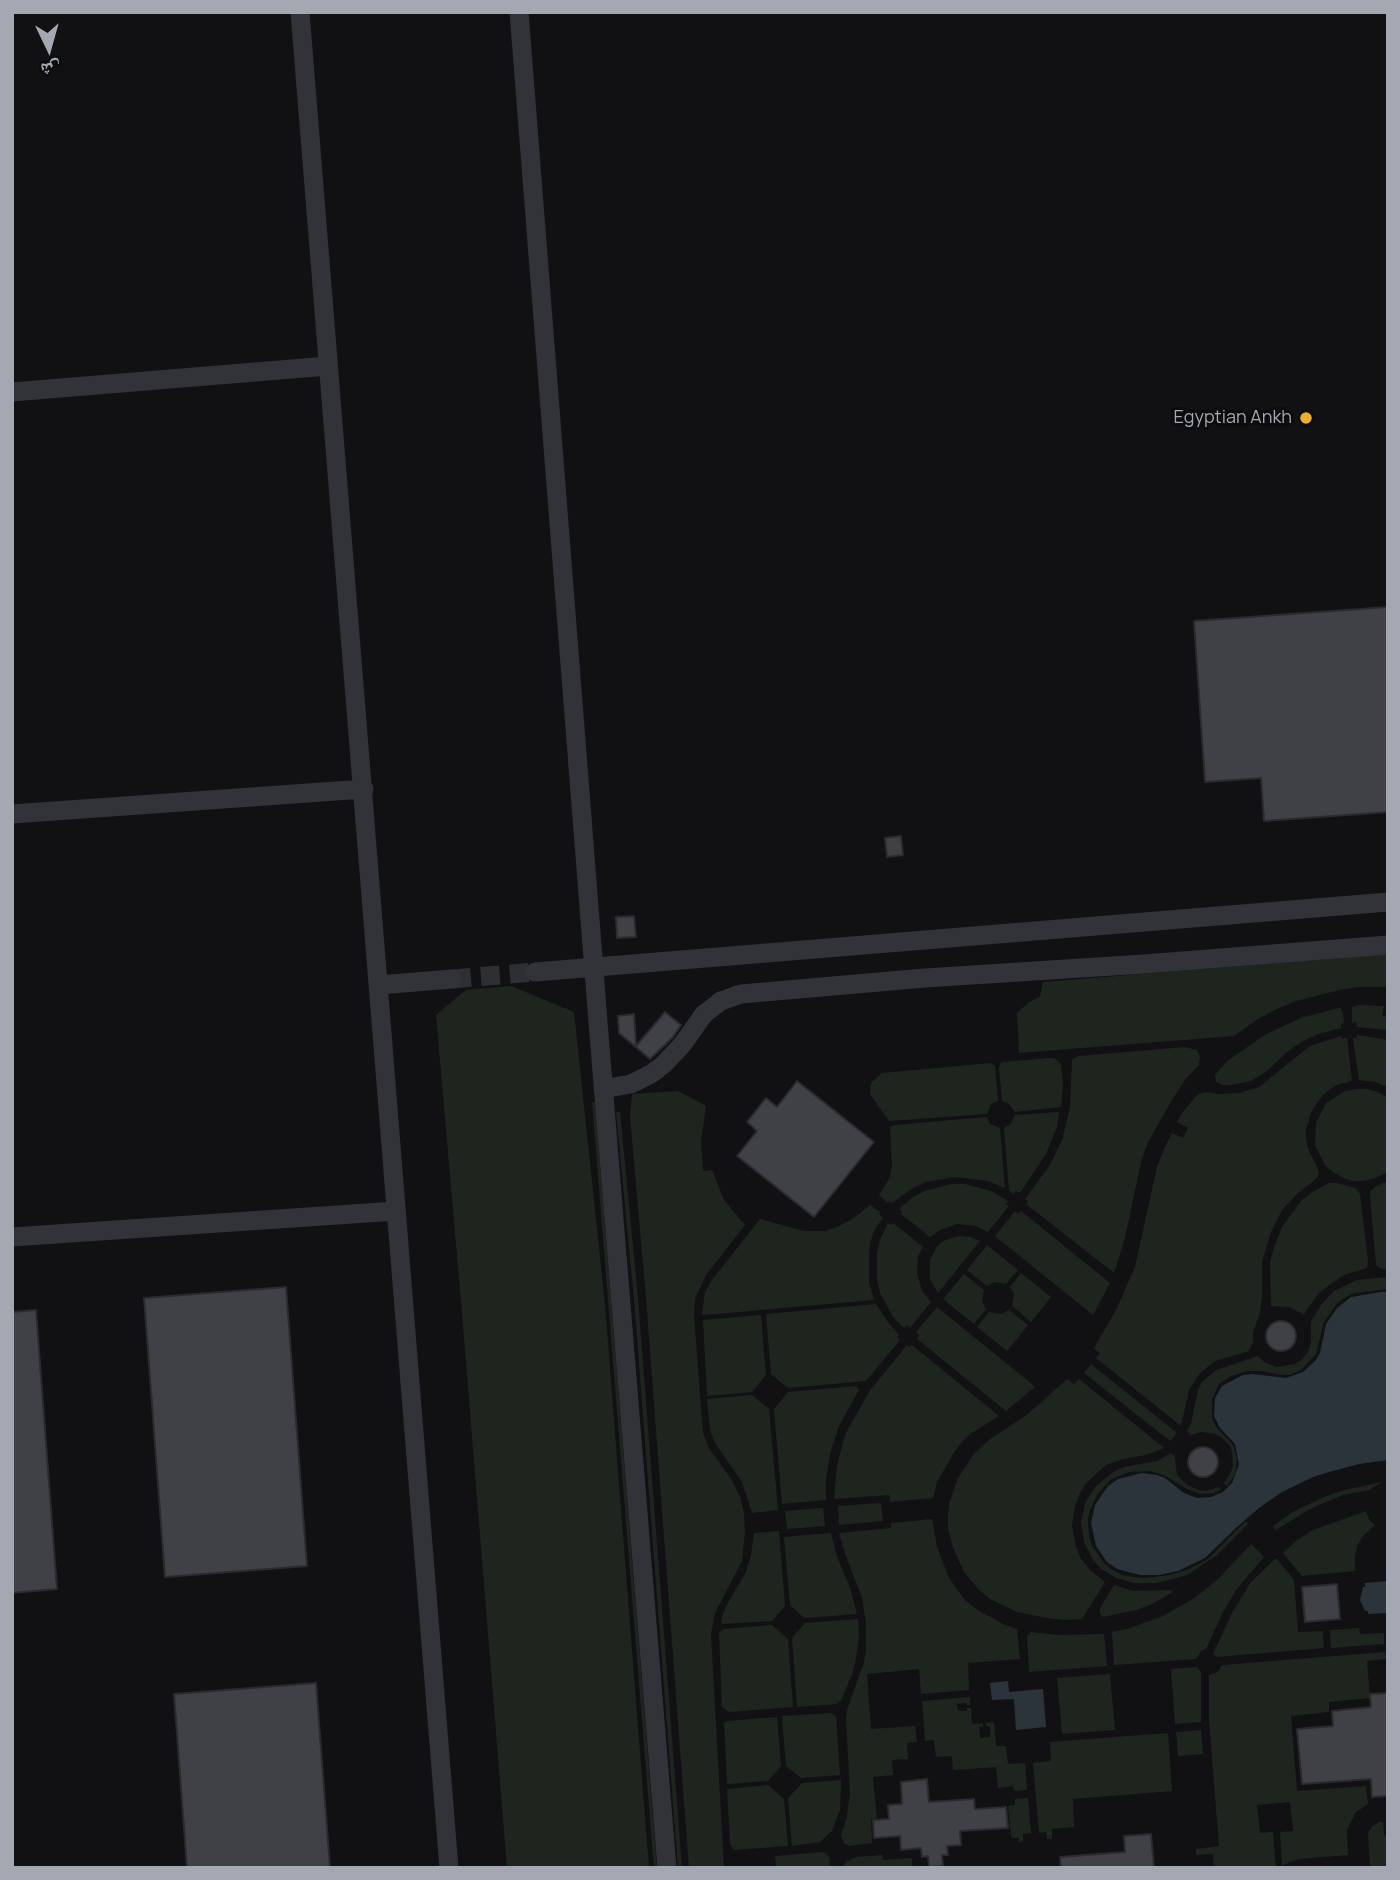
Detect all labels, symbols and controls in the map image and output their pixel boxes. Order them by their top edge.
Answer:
north arrow [14,14,84,84]
text: ش [40,56,62,84]
place label: Egyptian Ankh [1174,407,1292,429]
marker: Egyptian Ankh [1298,410,1314,426]

